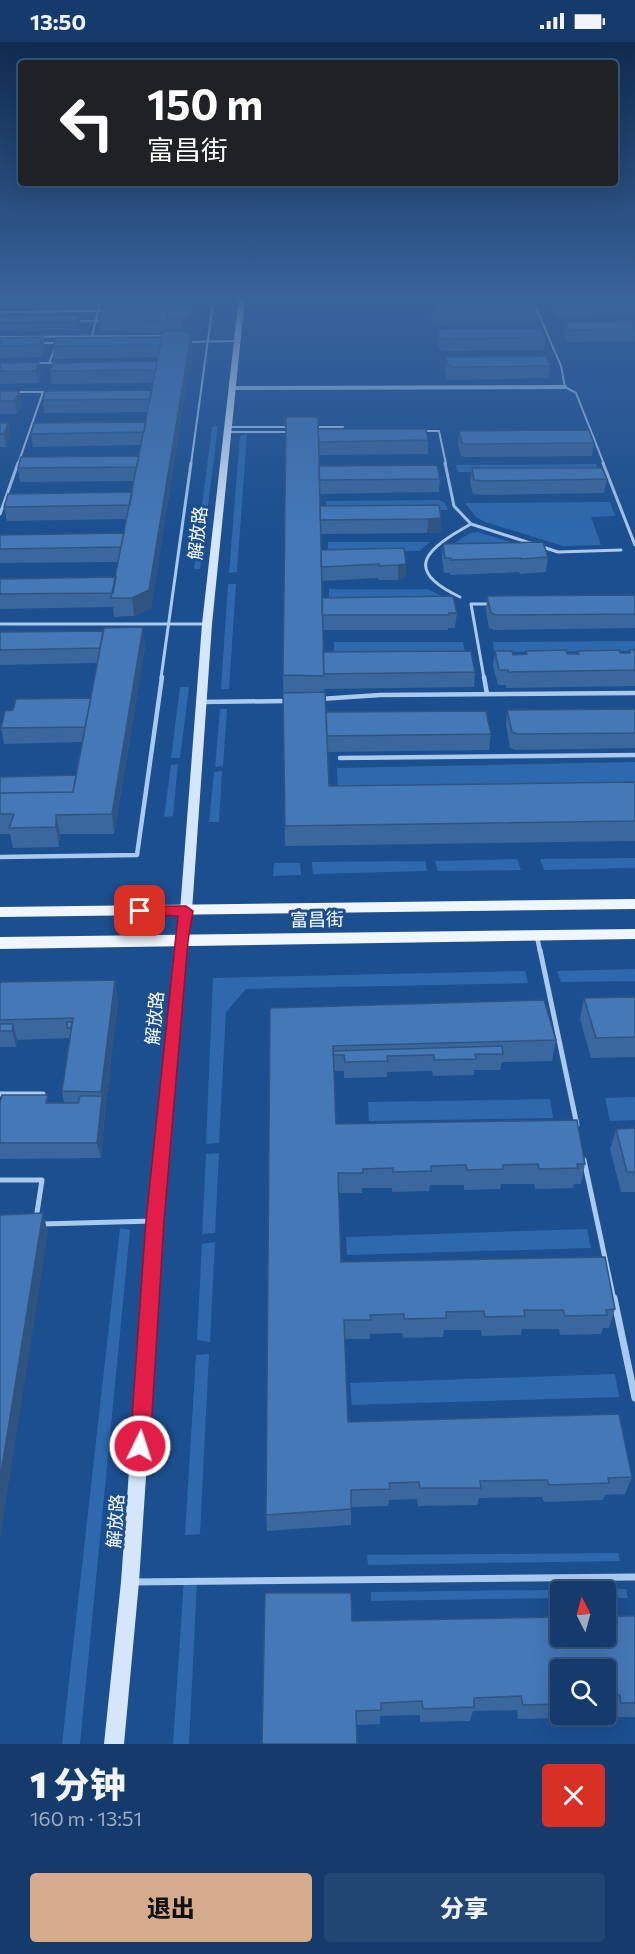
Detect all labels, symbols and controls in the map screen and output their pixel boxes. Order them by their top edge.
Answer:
text: 13:50 [30,8,86,35]
text: 150 m [147,77,263,129]
icon: left [48,84,126,162]
text: 富昌街 [147,133,228,166]
street label: 解放路 [183,505,211,561]
pin [114,885,165,936]
icon: arrive [123,894,156,927]
street label: 富昌街 [290,908,344,930]
street label: 解放路 [141,990,167,1046]
position arrow [108,1414,172,1478]
street label: 解放路 [102,1493,128,1549]
north arrow [550,1581,616,1647]
map controls [550,1581,616,1725]
button: search [550,1659,616,1725]
text: 1 分钟 [30,1761,126,1805]
button: close [542,1764,605,1827]
text: 160 m · 13:51 [30,1806,142,1830]
button: 退出 [30,1873,312,1942]
button: 分享 [324,1873,605,1942]

